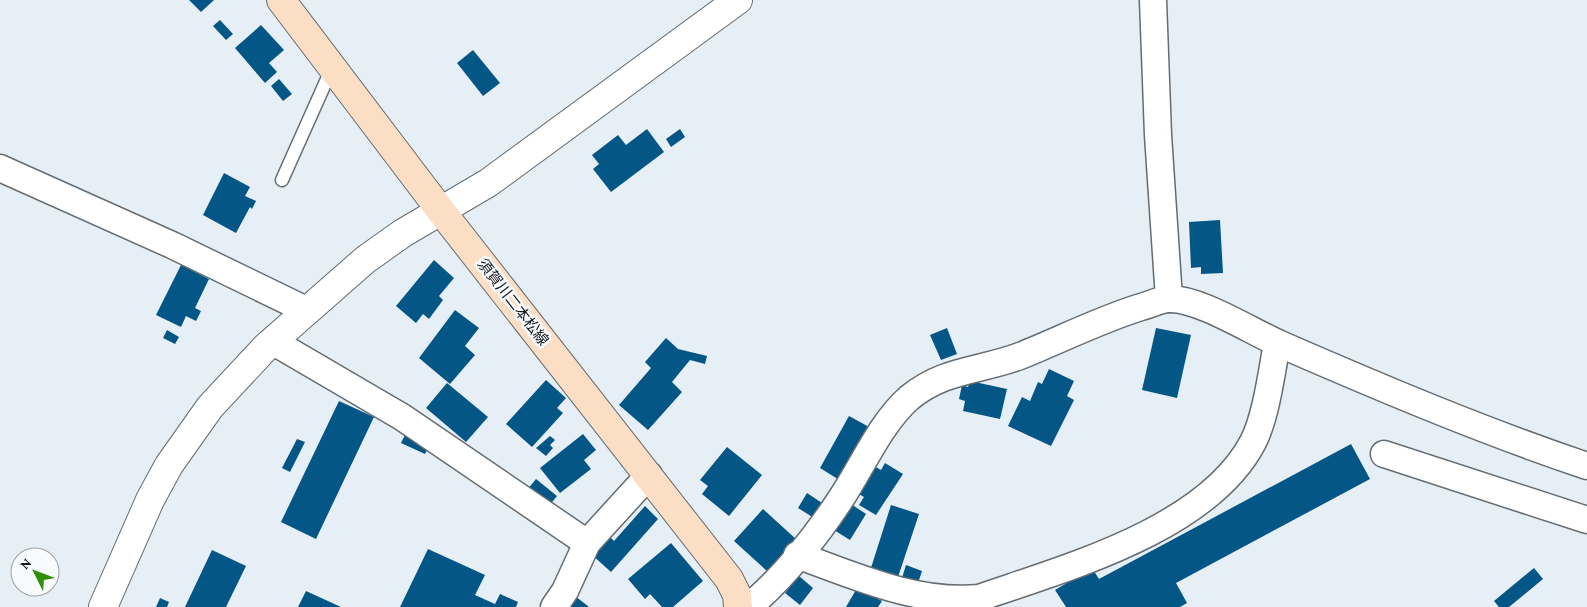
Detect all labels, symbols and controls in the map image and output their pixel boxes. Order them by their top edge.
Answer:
street label: 須賀川二本松線 [474,256,552,348]
north arrow [10,547,60,597]
text: N [16,554,35,572]

